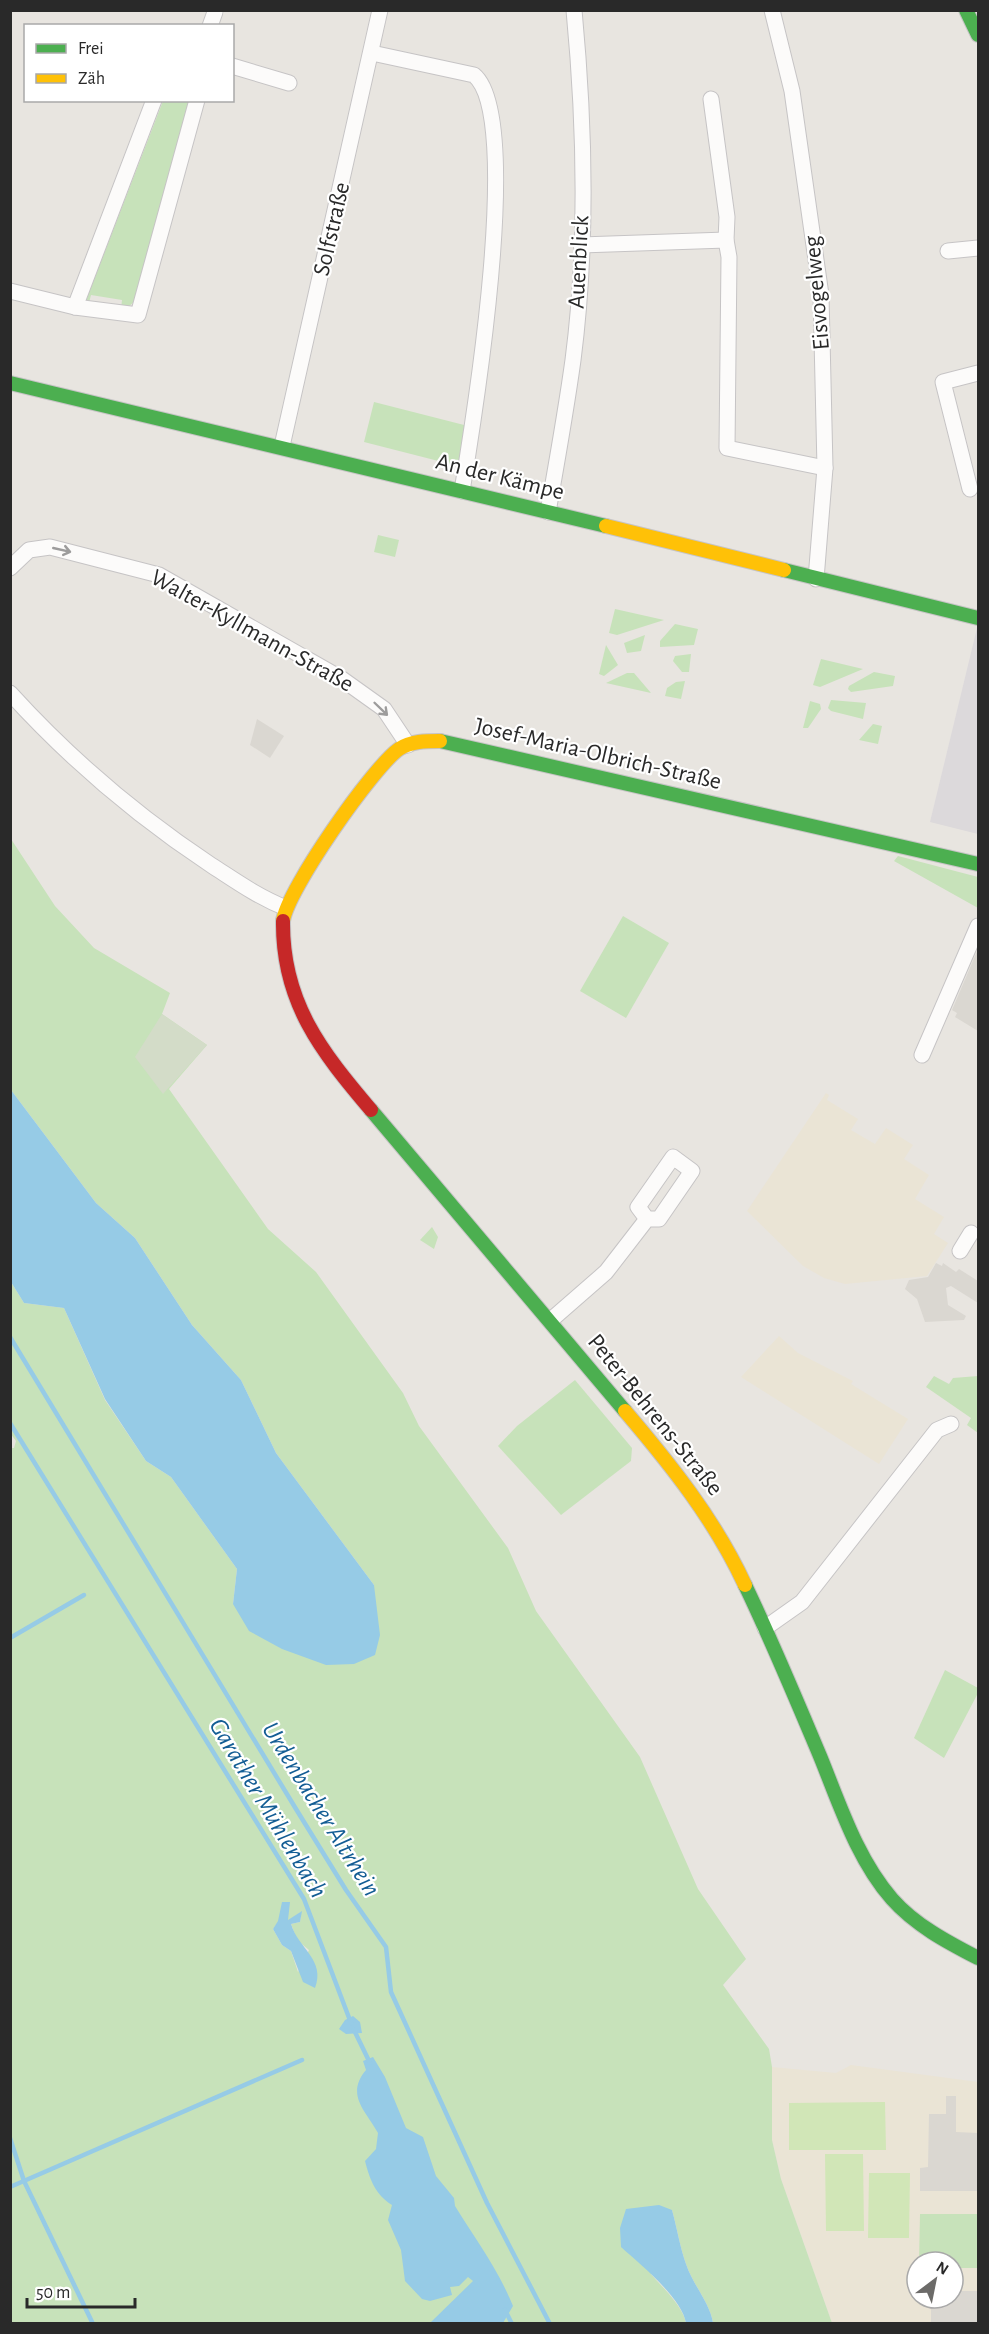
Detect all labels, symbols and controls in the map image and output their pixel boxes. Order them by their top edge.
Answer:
legend [24,24,234,102]
text: Frei [78,40,104,58]
text: Zäh [78,70,105,88]
street label: Solfstraße [310,180,354,278]
street label: Auenblick [565,215,593,309]
street label: Eisvogelweg [800,234,834,351]
street label: An der Kämpe [433,449,567,505]
one-way arrow [52,544,71,556]
street label: Walter-Kyllmann-Straße [147,565,357,697]
one-way arrow [373,702,388,716]
street label: Josef-Maria-Olbrich-Straße [473,714,723,794]
street label: Peter-Behrens-Straße [583,1330,727,1500]
water label: Garather Mühlenbach [204,1714,332,1902]
water label: Urdenbacher Altrhein [257,1717,385,1901]
north arrow [905,2250,965,2310]
text: N [933,2258,951,2278]
scale bar [27,2271,135,2309]
text: 50 m [36,2284,70,2302]

